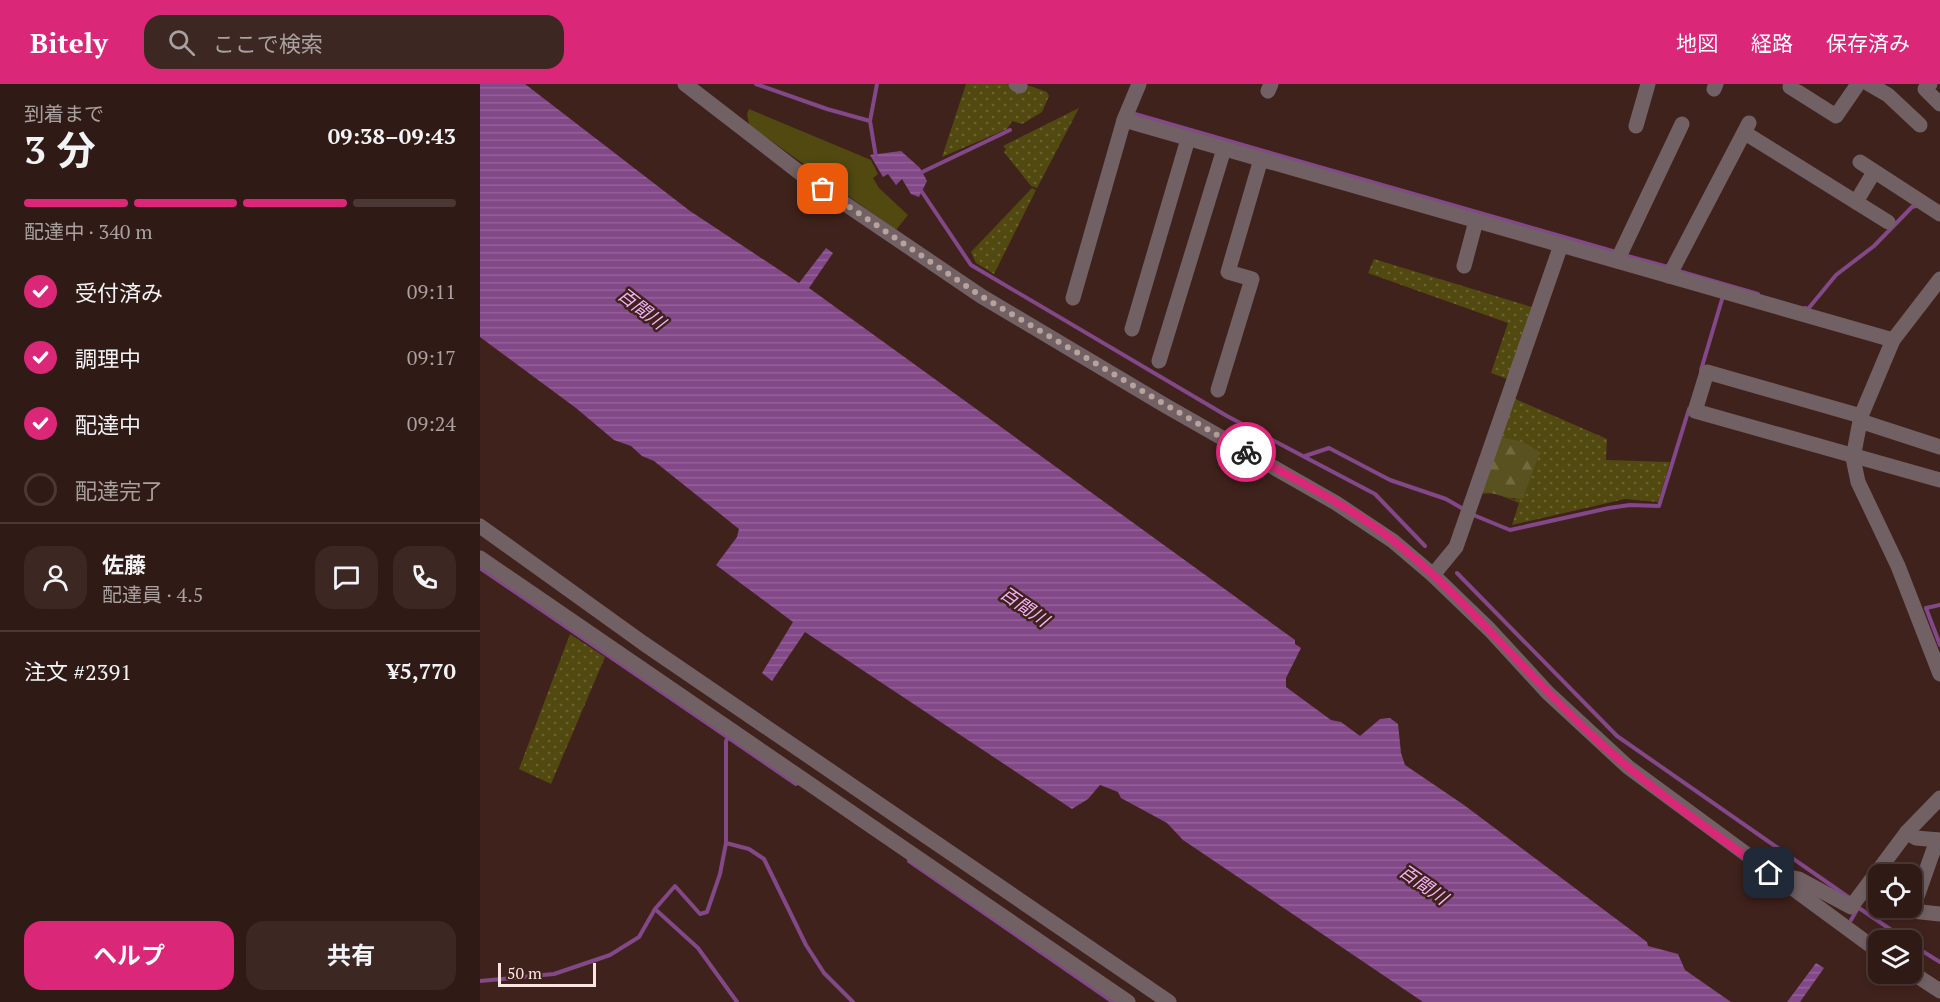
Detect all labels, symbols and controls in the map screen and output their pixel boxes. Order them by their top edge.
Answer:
search box [144,15,564,69]
text: Bitely [30,24,108,61]
icon: search [165,26,198,59]
text: ここで検索 [213,29,323,58]
text: 地図 [1676,29,1718,57]
text: 経路 [1751,29,1793,57]
text: 保存済み [1826,29,1910,57]
text: 到着まで [24,100,104,127]
text: 09:38–09:43 [328,121,456,150]
text: 3 分 [24,123,96,175]
pin [797,163,848,214]
icon: bag [806,172,839,205]
text: 配達中 · 340 m [24,218,153,245]
icon: check [24,275,57,308]
text: 受付済み [75,278,163,307]
text: 09:11 [407,278,456,305]
water label: 百間川 [613,282,672,335]
icon: check [24,341,57,374]
text: 調理中 [75,344,141,373]
text: 09:17 [407,344,456,371]
icon: check [24,407,57,440]
text: 配達中 [75,410,141,439]
text: 09:24 [407,410,456,437]
courier [1216,422,1276,482]
icon: bike [1230,436,1263,469]
text: 配達完了 [75,476,163,505]
button: person [24,546,87,609]
button: chat [315,546,378,609]
button: phone [393,546,456,609]
text: 佐藤 [102,550,146,579]
text: 配達員 · 4.5 [102,581,203,608]
water label: 百間川 [996,581,1056,632]
text: ¥5,770 [387,656,456,685]
text: 注文 #2391 [24,657,132,686]
pin [1743,847,1794,898]
icon: home [1752,856,1785,889]
water label: 百間川 [1395,859,1455,910]
map controls [1868,864,1922,984]
button: locate [1868,864,1922,918]
button: ヘルプ [24,921,234,990]
button: 共有 [246,921,456,990]
button: layers [1868,930,1922,984]
scale bar [498,960,596,988]
text: 50 m [507,962,542,984]

